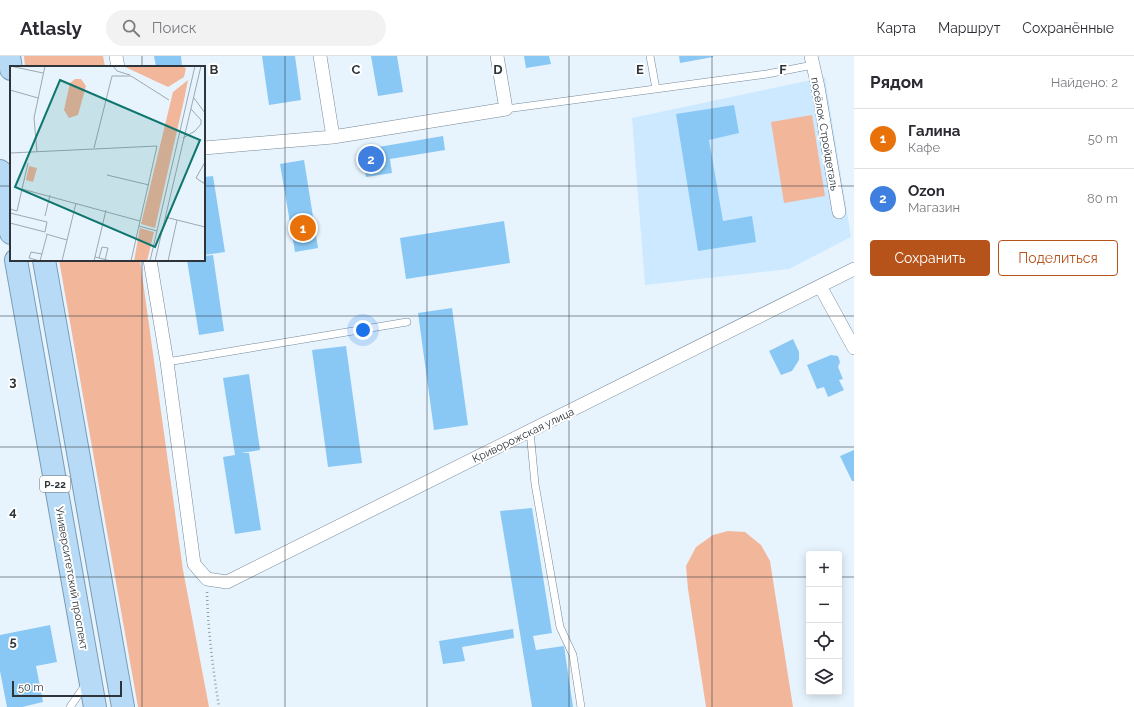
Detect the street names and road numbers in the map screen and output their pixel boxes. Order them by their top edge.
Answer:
street label: посёлок Стройдеталь [808,76,841,192]
street label: Криворожская улица [470,405,576,466]
road number: Р-22 [40,476,70,492]
street label: Университетский проспект [52,505,91,651]

